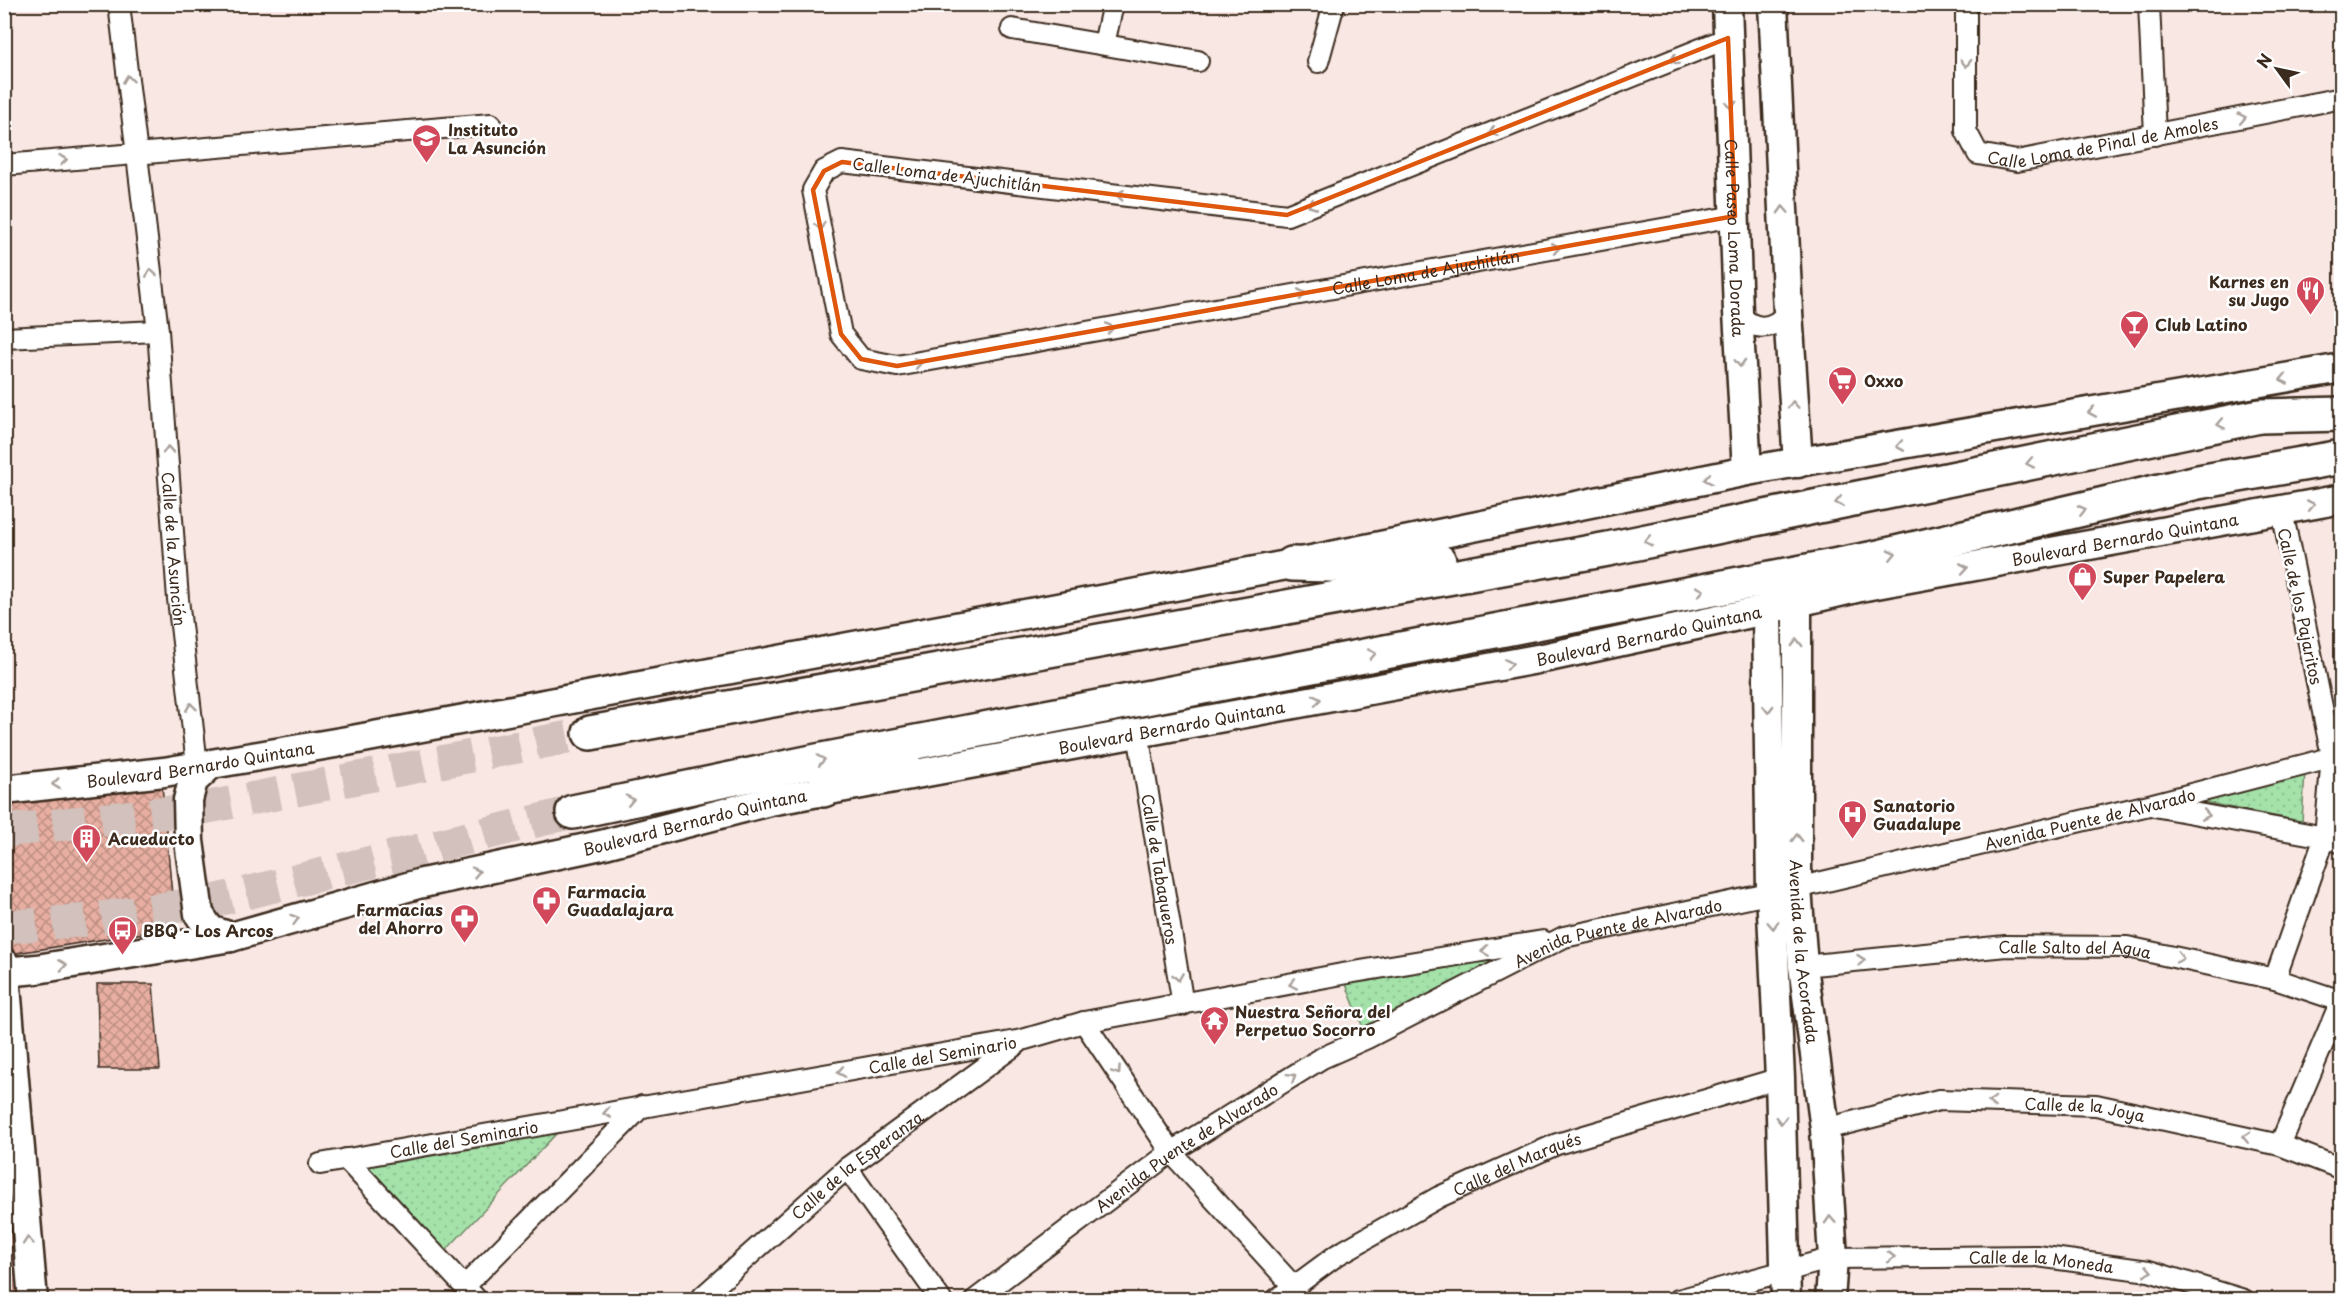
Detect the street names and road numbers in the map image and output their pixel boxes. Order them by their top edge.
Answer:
street label: Calle Loma de Pinal de Amoles [1986,110,2220,173]
street label: Calle Paseo Loma Dorada [1720,138,1751,338]
street label: Calle Loma de Ajuchitlán [851,150,1043,198]
street label: Calle Loma de Ajuchitlán [1330,243,1522,300]
street label: Calle de la Asunción [157,471,193,628]
street label: Boulevard Bernardo Quintana [2010,506,2240,571]
street label: Calle de los Pajaritos [2273,526,2329,686]
street label: Boulevard Bernardo Quintana [1534,599,1764,671]
street label: Boulevard Bernardo Quintana [1056,694,1286,759]
street label: Boulevard Bernardo Quintana [85,735,316,793]
street label: Boulevard Bernardo Quintana [581,782,809,861]
street label: Avenida Puente de Alvarado [1982,782,2198,855]
street label: Calle de Tabaqueros [1136,792,1185,946]
street label: Avenida de la Acordada [1785,860,1825,1045]
street label: Avenida Puente de Alvarado [1509,892,1724,973]
street label: Calle Salto del Agua [1997,934,2154,964]
street label: Calle del Seminario [866,1029,1018,1079]
street label: Avenida Puente de Alvarado [1090,1076,1282,1217]
street label: Calle de la Joya [2024,1091,2147,1127]
street label: Calle de la Esperanza [785,1104,928,1225]
street label: Calle del Seminario [388,1114,540,1163]
street label: Calle del Marqués [1449,1126,1584,1201]
street label: Calle de la Moneda [1968,1244,2115,1278]

